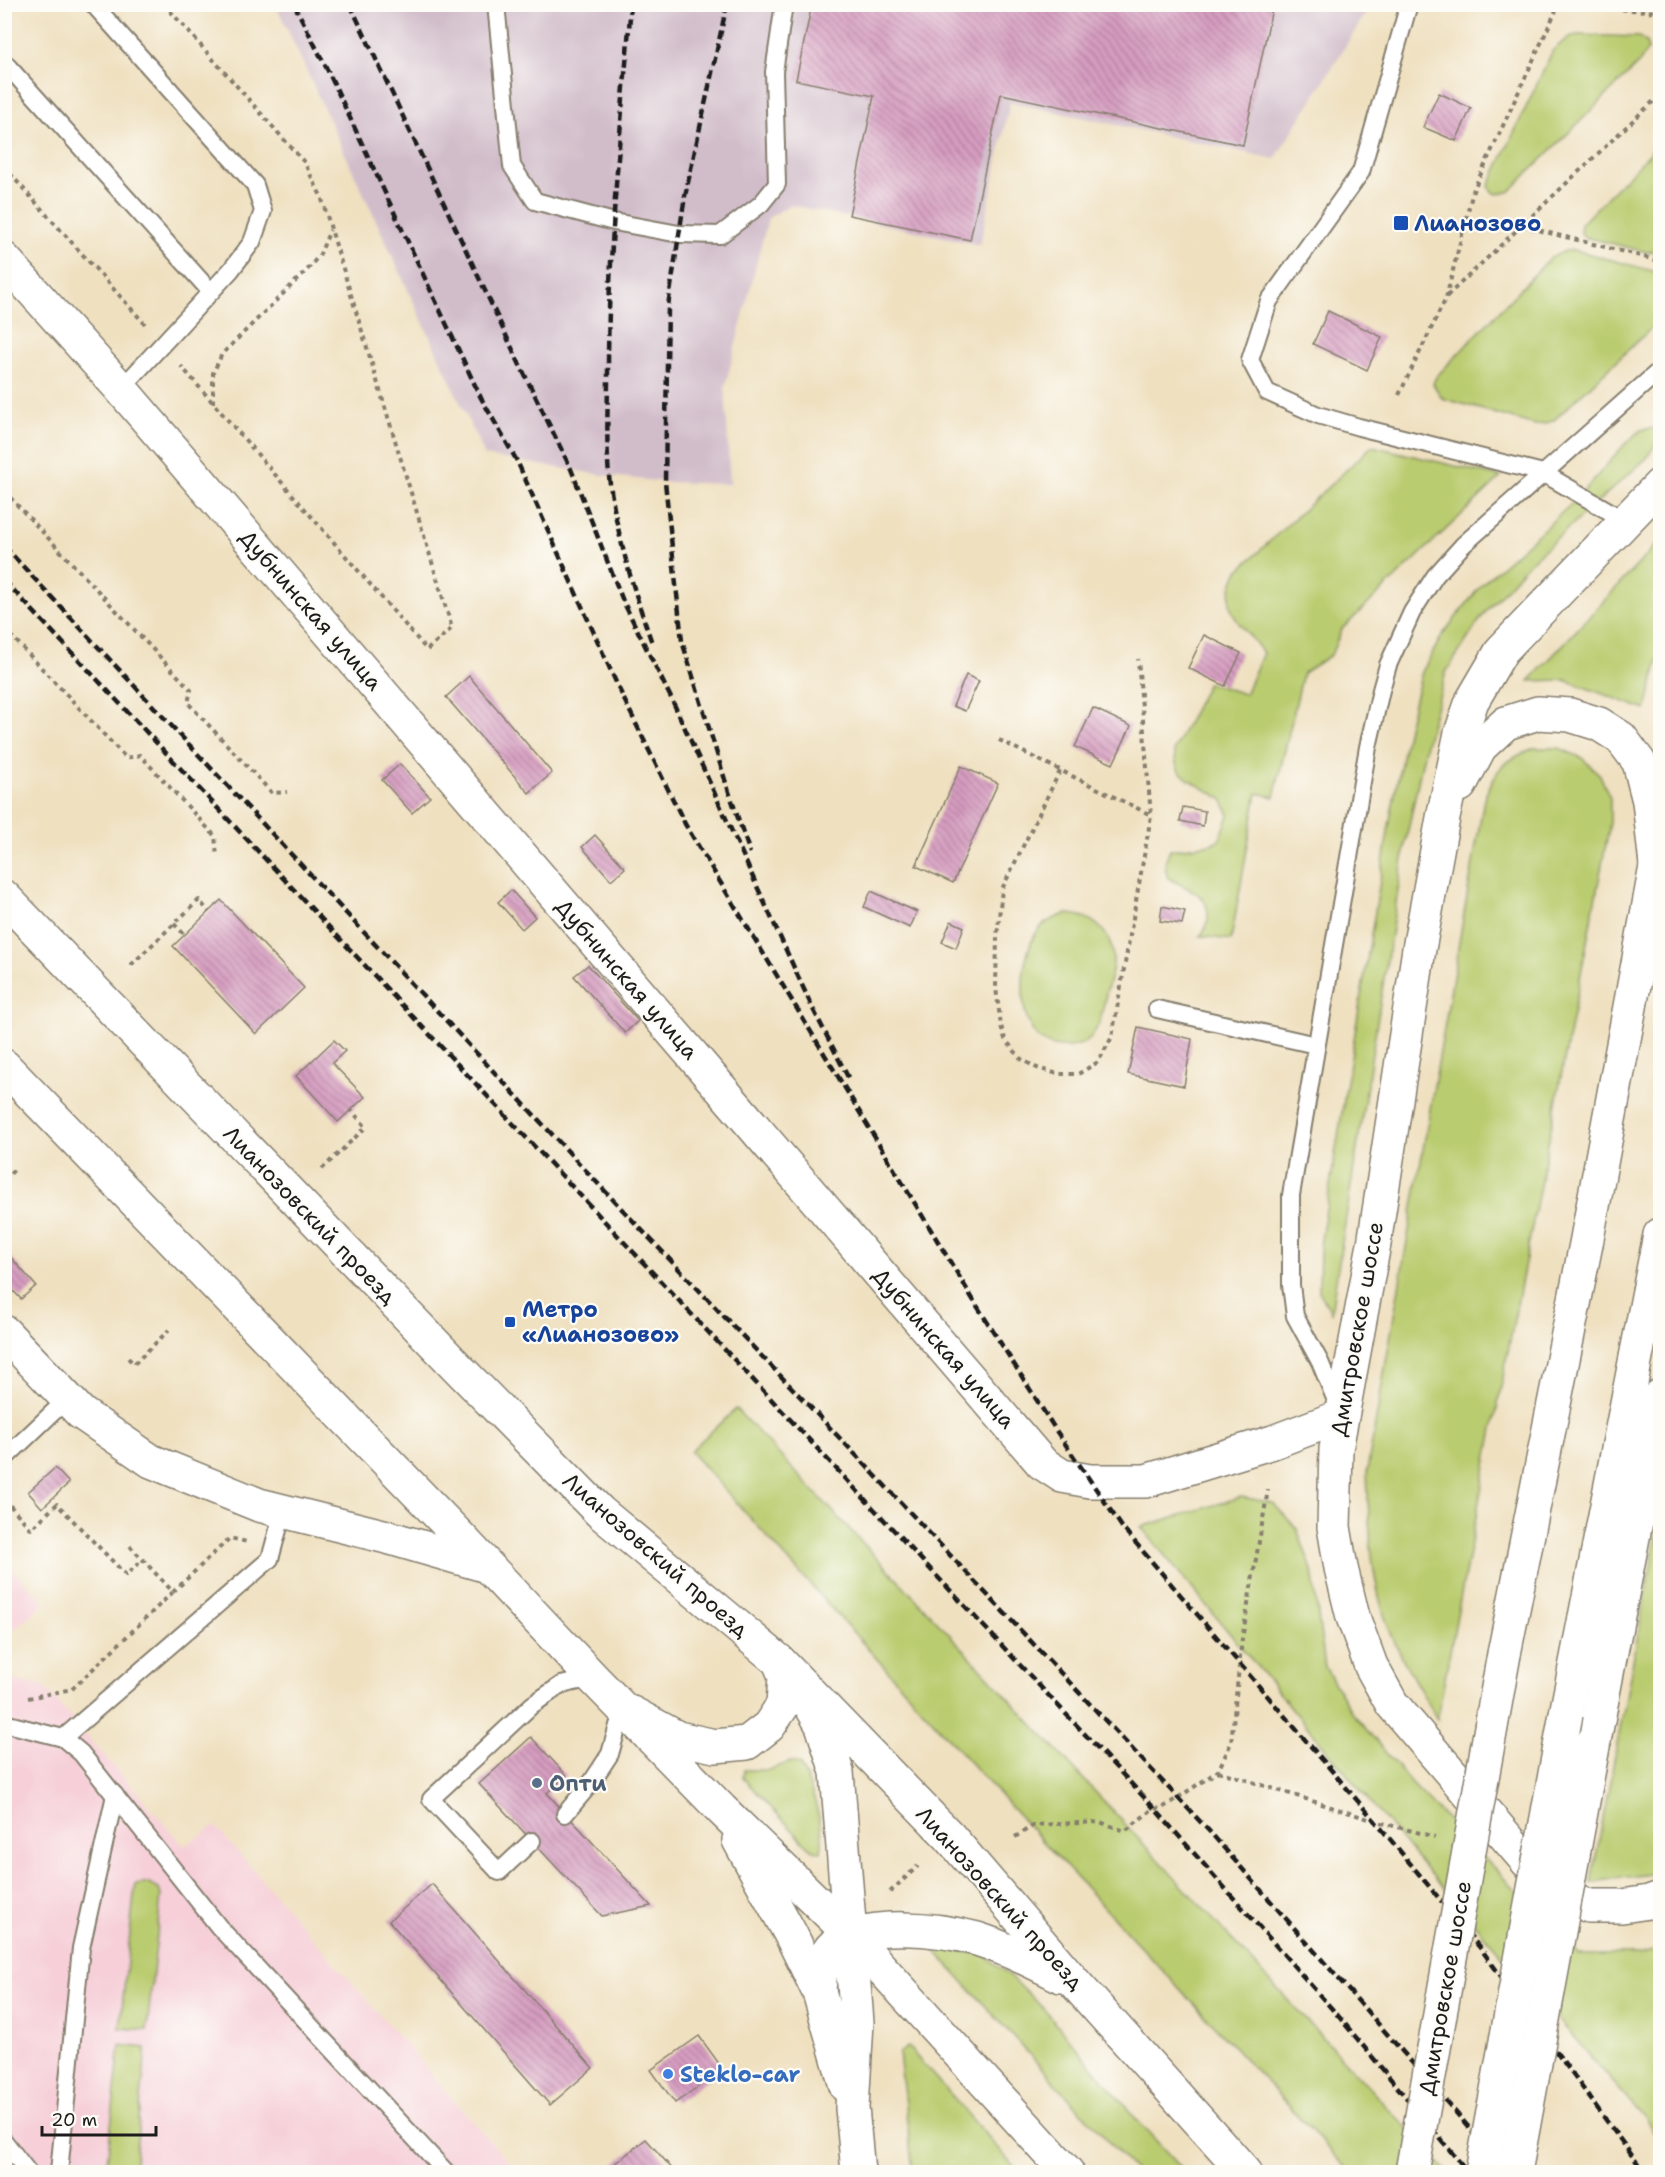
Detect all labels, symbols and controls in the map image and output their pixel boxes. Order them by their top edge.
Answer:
place label: Лианозово [1414,209,1541,238]
marker: Лианозово [1392,214,1410,232]
street label: Дубнинская улица [233,523,389,697]
street label: Дубнинская улица [549,892,705,1066]
street label: Лианозовский проезд [217,1119,403,1311]
street label: Дмитровское шоссе [1324,1219,1390,1439]
street label: Дубнинская улица [866,1261,1022,1435]
place label: Метро «Лианозово» [522,1295,679,1349]
marker: Метро «Лианозово» [503,1315,517,1329]
street label: Лианозовский проезд [557,1466,755,1644]
place label: Опти [549,1769,607,1798]
marker: Опти [530,1776,544,1790]
street label: Лианозовский проезд [910,1800,1090,1996]
street label: Дмитровское шоссе [1412,1878,1478,2098]
place label: Steklo-car [680,2060,801,2089]
marker: Steklo-car [661,2067,675,2081]
scale bar [42,2099,156,2137]
text: 20 m [51,2108,97,2132]

